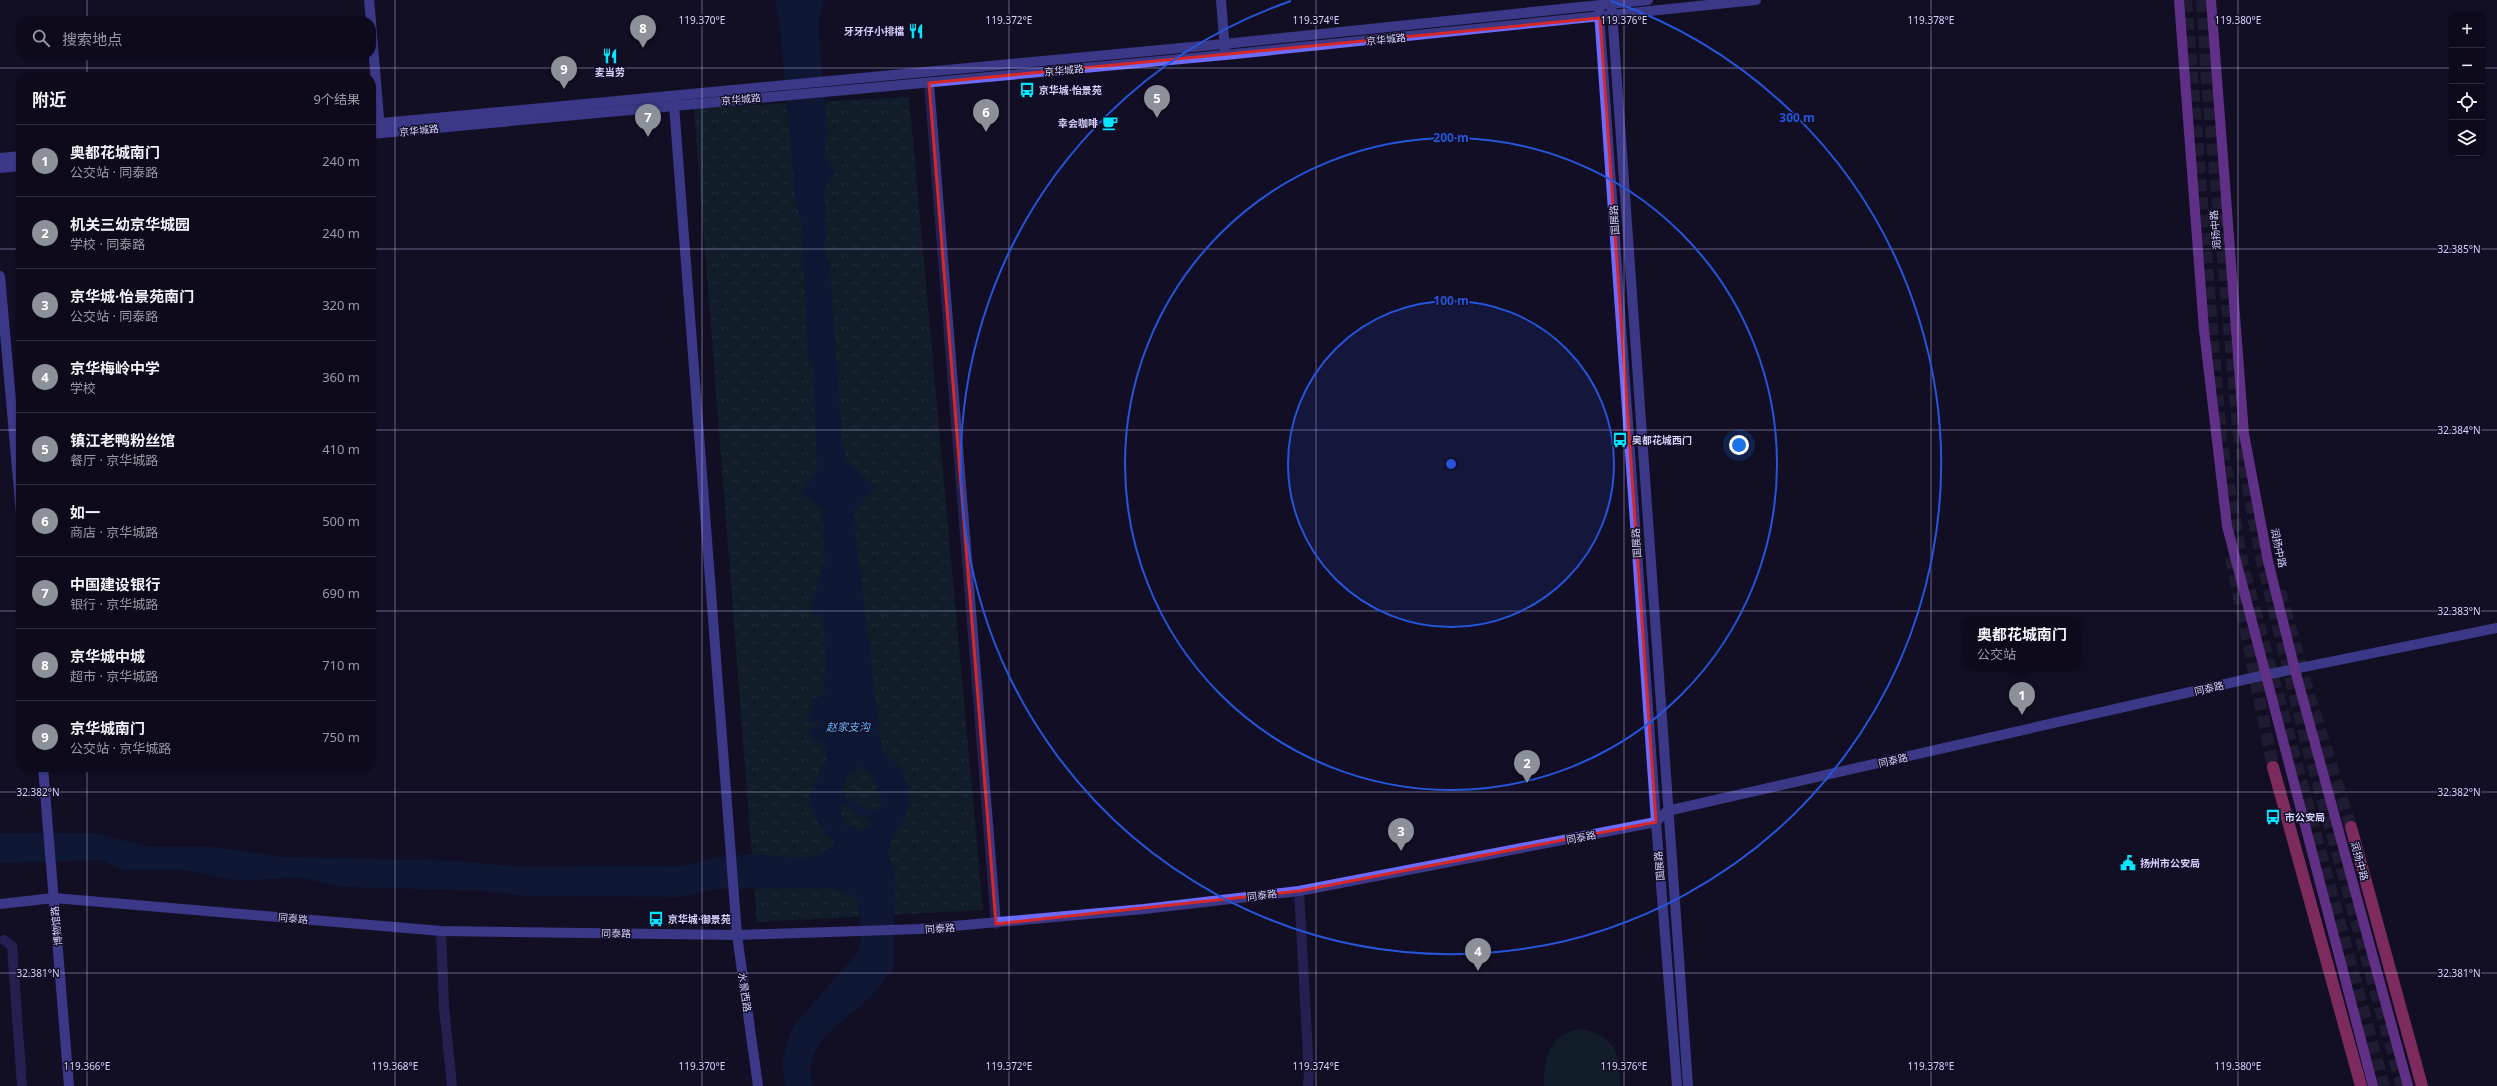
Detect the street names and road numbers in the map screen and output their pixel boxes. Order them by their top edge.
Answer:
street label: 京华城路 [1365,30,1407,48]
street label: 京华城路 [1043,61,1085,79]
street label: 京华城路 [720,90,762,108]
street label: 京华城路 [398,121,440,139]
street label: 国展路 [1606,205,1622,235]
street label: 润扬中路 [2206,209,2224,251]
street label: 润扬中路 [2268,527,2290,569]
street label: 国展路 [1628,528,1644,558]
street label: 同泰路 [2193,678,2225,698]
street label: 同泰路 [1877,750,1909,770]
street label: 同泰路 [1565,827,1597,847]
street label: 润扬中路 [2348,840,2372,882]
street label: 国展路 [1651,850,1667,882]
street label: 同泰路 [1246,886,1278,904]
street label: 博物馆路 [47,905,65,947]
street label: 同泰路 [277,910,309,926]
street label: 同泰路 [925,920,955,936]
street label: 同泰路 [601,926,631,940]
street label: 水景西路 [735,971,755,1013]

